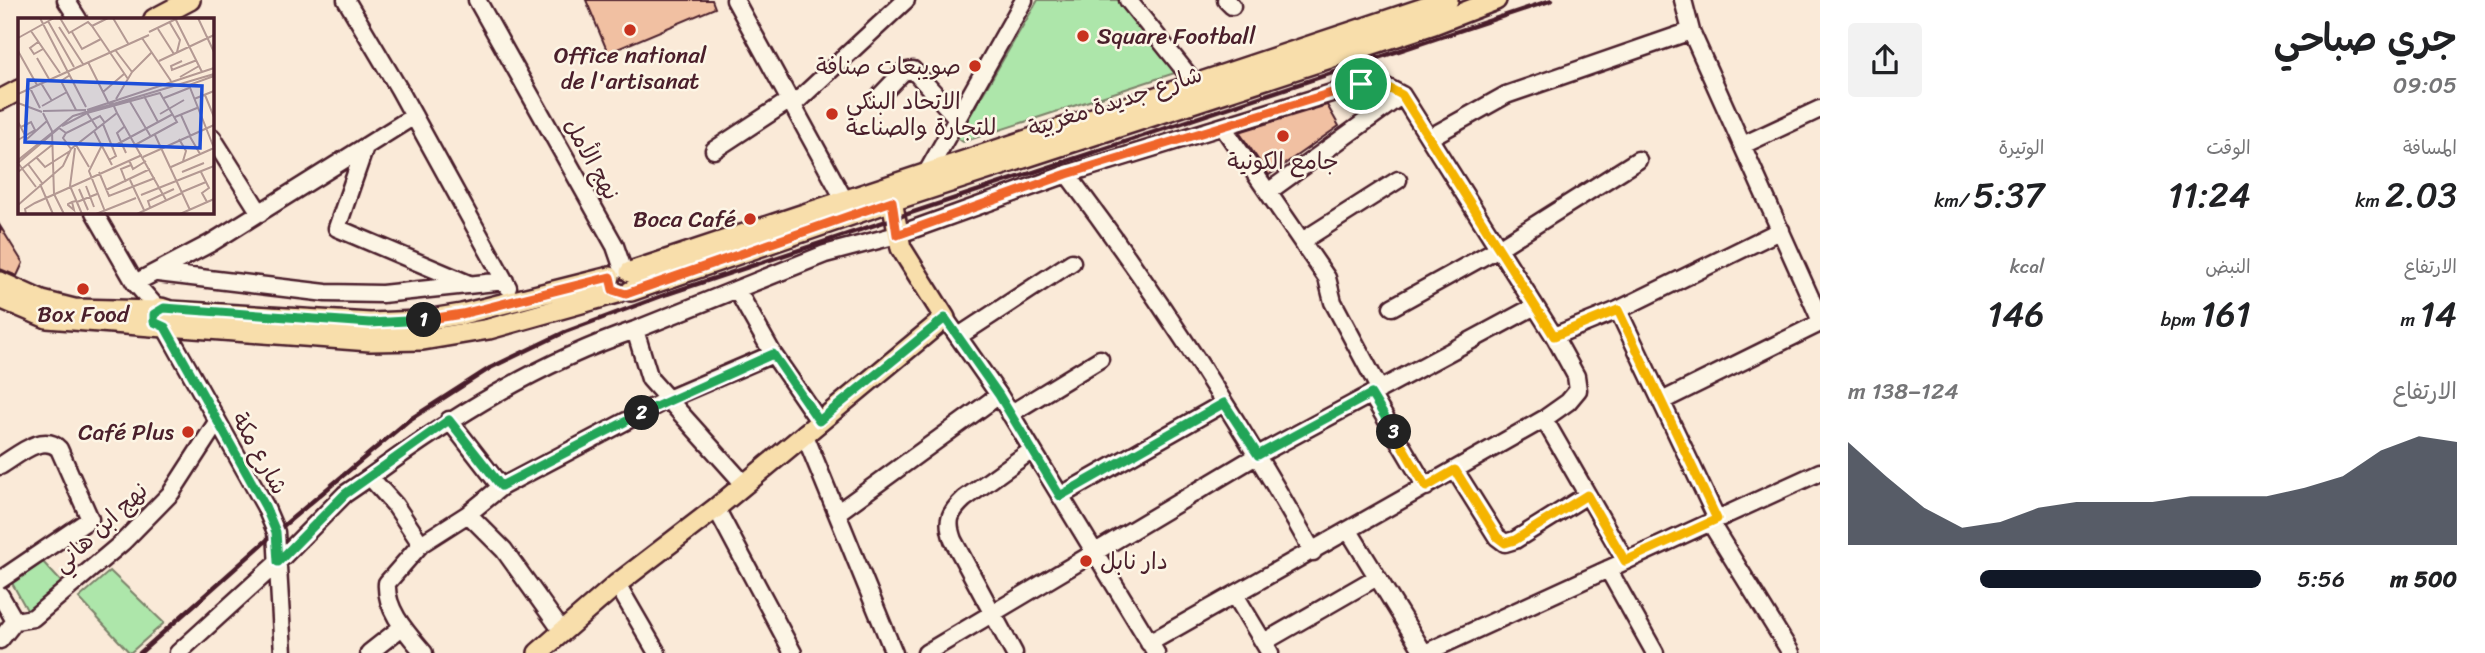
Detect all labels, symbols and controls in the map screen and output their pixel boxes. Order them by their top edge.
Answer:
text: جري صباحي [2273,5,2457,72]
place label: Square Football [1097,16,1256,57]
inset map [18,18,214,214]
marker: Office national de l'artisanat [622,22,638,38]
button: share [1848,23,1922,97]
marker: Square Football [1075,28,1091,44]
place label: Office national de l'artisanat [554,35,707,102]
place label: صويبعات صنافة [816,46,961,87]
street label: شارع جديدة مغربية [1022,54,1208,149]
pin [1331,54,1391,114]
marker: صويبعات صنافة [967,58,983,74]
icon: arrive [1342,65,1380,103]
text: 09:05 [2393,65,2457,106]
place label: الاتحاد البنكي للتجارة والصناعة [846,81,996,148]
marker: الاتحاد البنكي للتجارة والصناعة [824,106,840,122]
street label: نهج الأمل [552,110,631,208]
marker: جامع الكونية [1275,128,1291,144]
text: الوتيرة [1998,131,2044,164]
text: الوقت [2206,131,2251,164]
text: المسافة [2403,131,2457,164]
place label: جامع الكونية [1227,141,1339,182]
text: 5:37 [1973,164,2044,226]
text: 11:24 [2168,164,2251,226]
text: 2.03 [2385,164,2457,226]
text: /km [1934,184,1973,217]
text: km [2355,184,2385,217]
place label: Boca Café [633,199,736,240]
marker: Boca Café [742,211,758,227]
text: kcal [2010,250,2044,283]
text: النبض [2205,250,2251,283]
text: الارتفاع [2404,250,2457,283]
marker: Box Food [75,281,91,297]
text: 146 [1988,283,2044,345]
text: 161 [2201,283,2251,345]
text: 14 [2420,283,2457,345]
place label: Box Food [37,294,131,335]
pin: 1 [406,302,442,338]
text: 1 [419,303,428,336]
text: bpm [2161,303,2201,336]
text: m [2401,303,2420,336]
text: 124–138 m [1848,371,1959,412]
text: الارتفاع [2393,371,2457,412]
pin: 2 [624,396,660,430]
text: 2 [636,396,647,429]
street label: شارع مكة [220,404,299,502]
place label: Café Plus [78,412,175,453]
pin: 3 [1376,414,1412,450]
text: 3 [1388,415,1399,448]
marker: Café Plus [180,424,196,440]
street label: نهج ابن هاني [43,472,158,583]
place label: دار نابل [1100,541,1168,582]
marker: دار نابل [1078,553,1094,569]
text: 5:56 [2297,559,2345,600]
text: 500 m [2390,559,2457,600]

